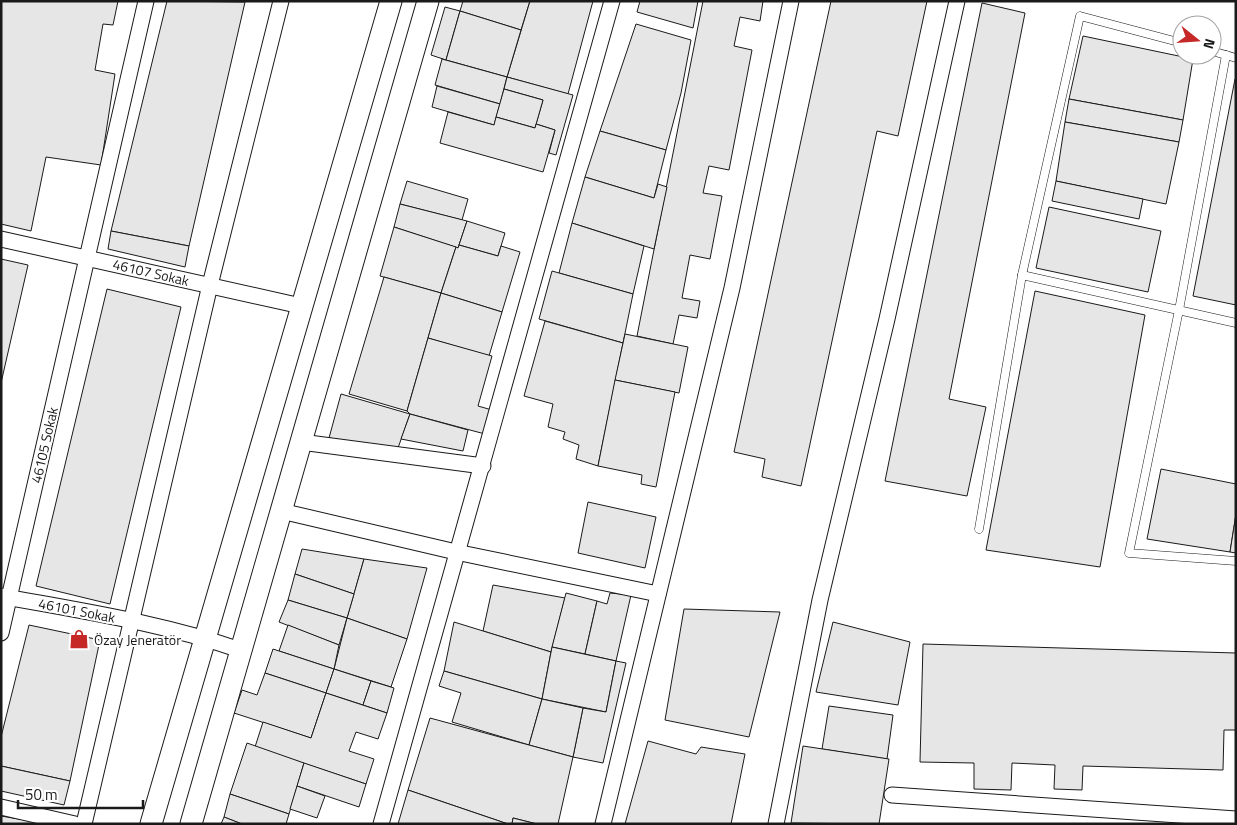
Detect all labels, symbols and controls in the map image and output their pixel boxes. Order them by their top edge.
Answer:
north arrow [1172,15,1222,65]
text: N [1198,36,1221,52]
street label: 46107 Sokak [111,253,191,291]
street label: 46105 Sokak [25,405,63,485]
street label: 46101 Sokak [37,592,117,628]
shop icon: Özay Jeneratör [68,628,90,650]
place label: Özay Jeneratör [94,629,181,650]
scale bar [18,778,142,810]
text: 50 m [25,783,58,806]

